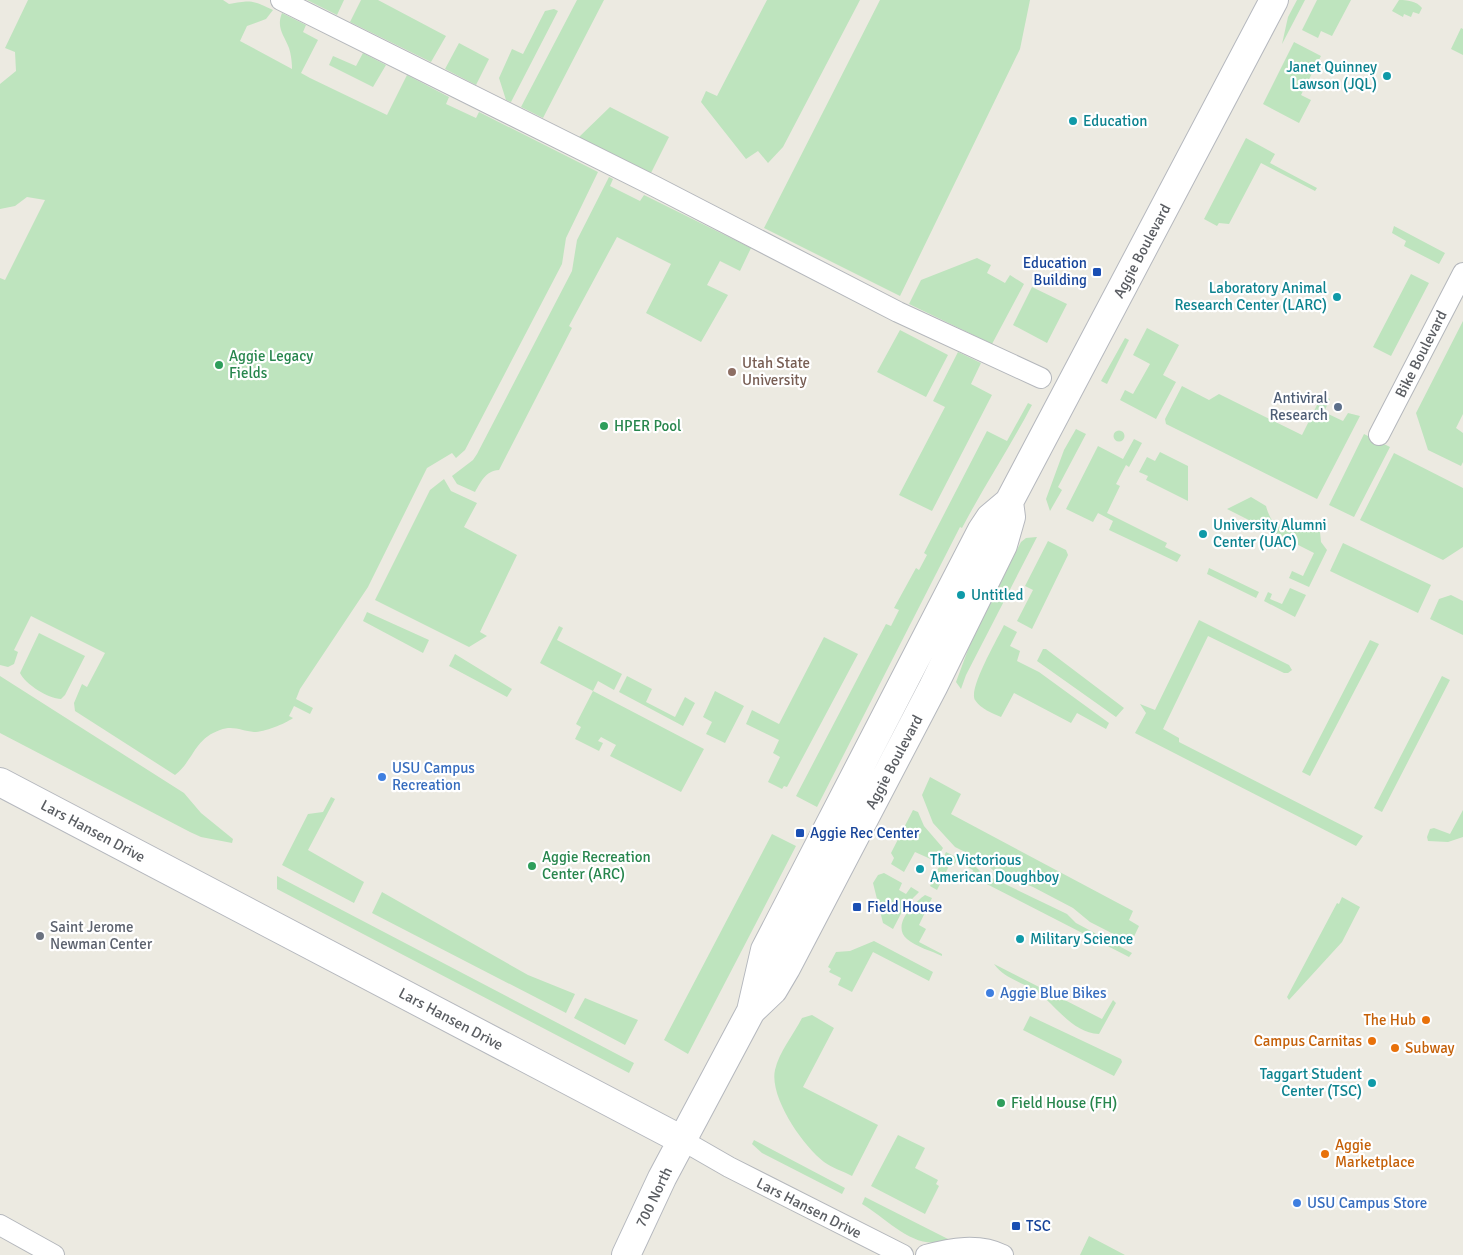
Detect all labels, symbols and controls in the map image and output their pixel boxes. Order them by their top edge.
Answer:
place label: Janet Quinney Lawson (JQL) [1286,58,1377,93]
marker: Janet Quinney Lawson (JQL) [1381,70,1393,82]
place label: Education [1083,112,1147,130]
marker: Education [1067,115,1079,127]
street label: Aggie Boulevard [1110,201,1174,301]
place label: Education Building [1023,254,1087,289]
marker: Education Building [1091,266,1103,278]
place label: Laboratory Animal Research Center (LARC) [1175,279,1327,314]
marker: Laboratory Animal Research Center (LARC) [1331,291,1343,303]
street label: Bike Boulevard [1391,307,1451,401]
place label: Aggie Legacy Fields [229,347,313,382]
place label: Utah State University [742,354,810,389]
marker: Aggie Legacy Fields [213,359,225,371]
marker: Utah State University [726,366,738,378]
place label: Antiviral Research [1270,389,1328,424]
marker: Antiviral Research [1332,401,1344,413]
place label: HPER Pool [614,417,682,435]
marker: HPER Pool [598,420,610,432]
place label: University Alumni Center (UAC) [1213,516,1327,551]
marker: University Alumni Center (UAC) [1197,528,1209,540]
place label: Untitled [971,586,1024,604]
marker: Untitled [955,589,967,601]
street label: Aggie Boulevard [862,712,926,812]
place label: USU Campus Recreation [392,759,475,794]
marker: USU Campus Recreation [376,771,388,783]
street label: Lars Hansen Drive [38,796,148,866]
place label: Aggie Rec Center [810,824,920,842]
marker: Aggie Rec Center [794,827,806,839]
place label: Aggie Recreation Center (ARC) [542,848,651,883]
place label: The Victorious American Doughboy [930,851,1059,886]
marker: Aggie Recreation Center (ARC) [526,860,538,872]
marker: The Victorious American Doughboy [914,863,926,875]
place label: Field House [867,898,942,916]
marker: Field House [851,901,863,913]
place label: Saint Jerome Newman Center [50,918,153,953]
marker: Saint Jerome Newman Center [34,930,46,942]
place label: Military Science [1030,930,1133,948]
marker: Military Science [1014,933,1026,945]
street label: Lars Hansen Drive [396,984,506,1054]
place label: Aggie Blue Bikes [1000,984,1107,1002]
marker: Aggie Blue Bikes [984,987,996,999]
place label: The Hub [1363,1011,1416,1029]
marker: The Hub [1420,1014,1432,1026]
place label: Campus Carnitas [1254,1032,1362,1050]
marker: Campus Carnitas [1366,1035,1378,1047]
place label: Subway [1405,1039,1455,1057]
marker: Subway [1389,1042,1401,1054]
place label: Taggart Student Center (TSC) [1260,1065,1362,1100]
marker: Taggart Student Center (TSC) [1366,1077,1378,1089]
place label: Field House (FH) [1011,1094,1117,1112]
marker: Field House (FH) [995,1097,1007,1109]
place label: Aggie Marketplace [1335,1136,1415,1171]
marker: Aggie Marketplace [1319,1148,1331,1160]
street label: 700 North [632,1164,676,1230]
street label: Lars Hansen Drive [753,1174,865,1242]
place label: USU Campus Store [1307,1194,1427,1212]
marker: USU Campus Store [1291,1197,1303,1209]
place label: TSC [1026,1217,1051,1235]
marker: TSC [1010,1220,1022,1232]

